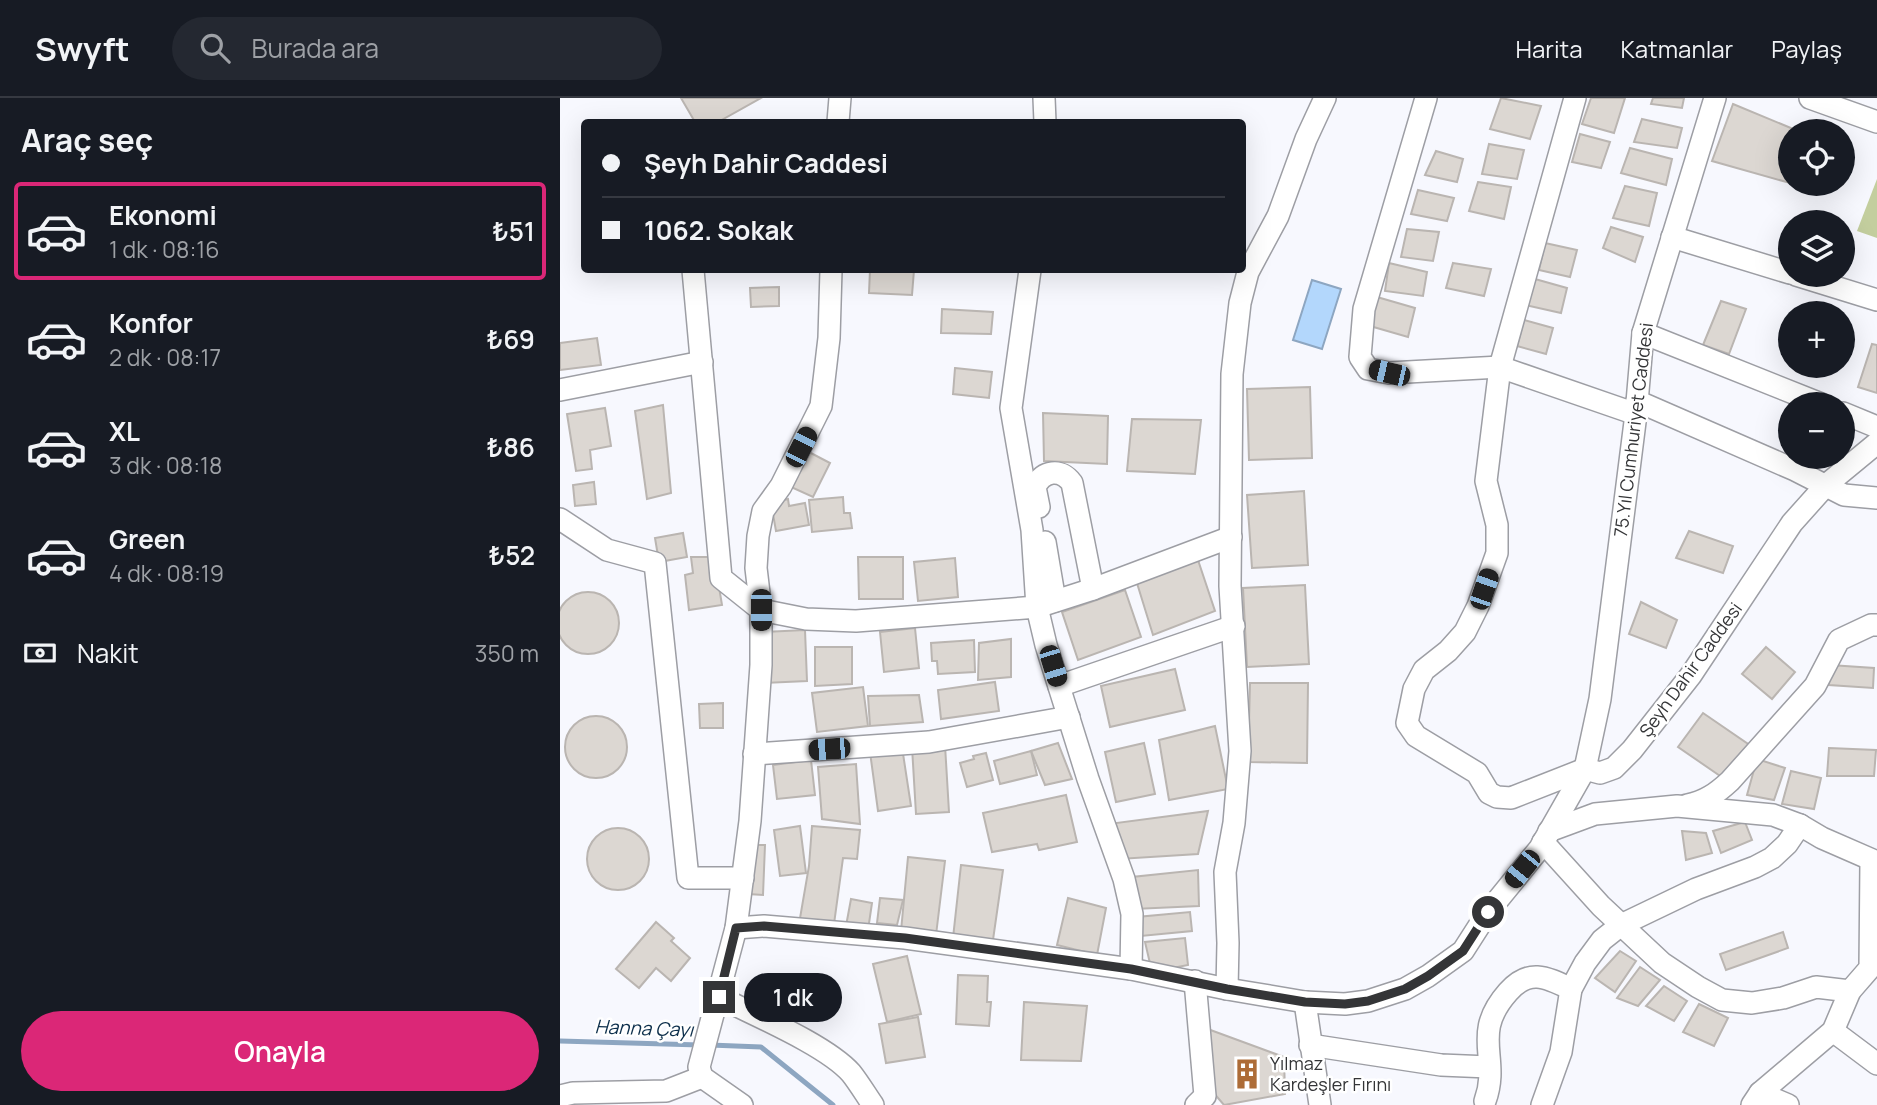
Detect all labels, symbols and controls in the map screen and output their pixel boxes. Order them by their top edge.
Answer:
search box [172,17,662,80]
text: Swyft [35,26,130,71]
icon: search [196,29,234,67]
text: Burada ara [252,30,379,66]
text: Harita [1516,32,1583,65]
text: Katmanlar [1621,32,1733,65]
text: Paylaş [1771,32,1842,65]
text: Araç seç [21,118,153,162]
map controls [1778,119,1855,469]
button: locate [1778,119,1855,196]
text: Şeyh Dahir Caddesi [644,145,888,181]
text: Ekonomi [109,197,217,233]
icon: car [25,200,88,263]
button: layers [1778,210,1855,287]
text: 1062. Sokak [644,212,793,248]
text: ₺51 [492,213,535,249]
text: 1 dk · 08:16 [109,233,220,265]
button: + [1778,301,1855,378]
text: Konfor [109,305,193,341]
icon: car [25,308,88,371]
text: ₺69 [486,321,535,357]
street label: 75.Yıl Cumhuriyet Caddesi [1608,321,1658,538]
text: 2 dk · 08:17 [109,341,221,373]
car [1367,358,1412,388]
button: − [1778,392,1855,469]
text: XL [109,413,140,449]
icon: car [25,416,88,479]
car [783,424,820,470]
text: ₺86 [486,429,535,465]
text: 3 dk · 08:18 [109,449,222,481]
text: Green [109,521,185,557]
icon: car [25,524,88,587]
text: ₺52 [489,537,535,573]
text: 4 dk · 08:19 [109,557,224,589]
car [1468,566,1501,612]
car [751,589,772,631]
street label: Şeyh Dahir Caddesi [1633,597,1747,741]
icon: cash [21,634,59,672]
text: Nakit [77,635,139,671]
text: 350 m [475,637,539,669]
car [1037,643,1070,689]
car [808,737,851,761]
car [1501,846,1544,892]
route start [1472,896,1504,928]
callout: 1 dk [744,972,842,1021]
route end [703,981,735,1013]
text: 1 dk [773,981,813,1013]
button: Onayla [21,1011,539,1091]
water label: Hanna Çayı [594,1013,695,1043]
place label: Yılmaz Kardeşler Fırını [1270,1051,1391,1096]
building icon: Yılmaz Kardeşler Fırını [1230,1057,1264,1091]

